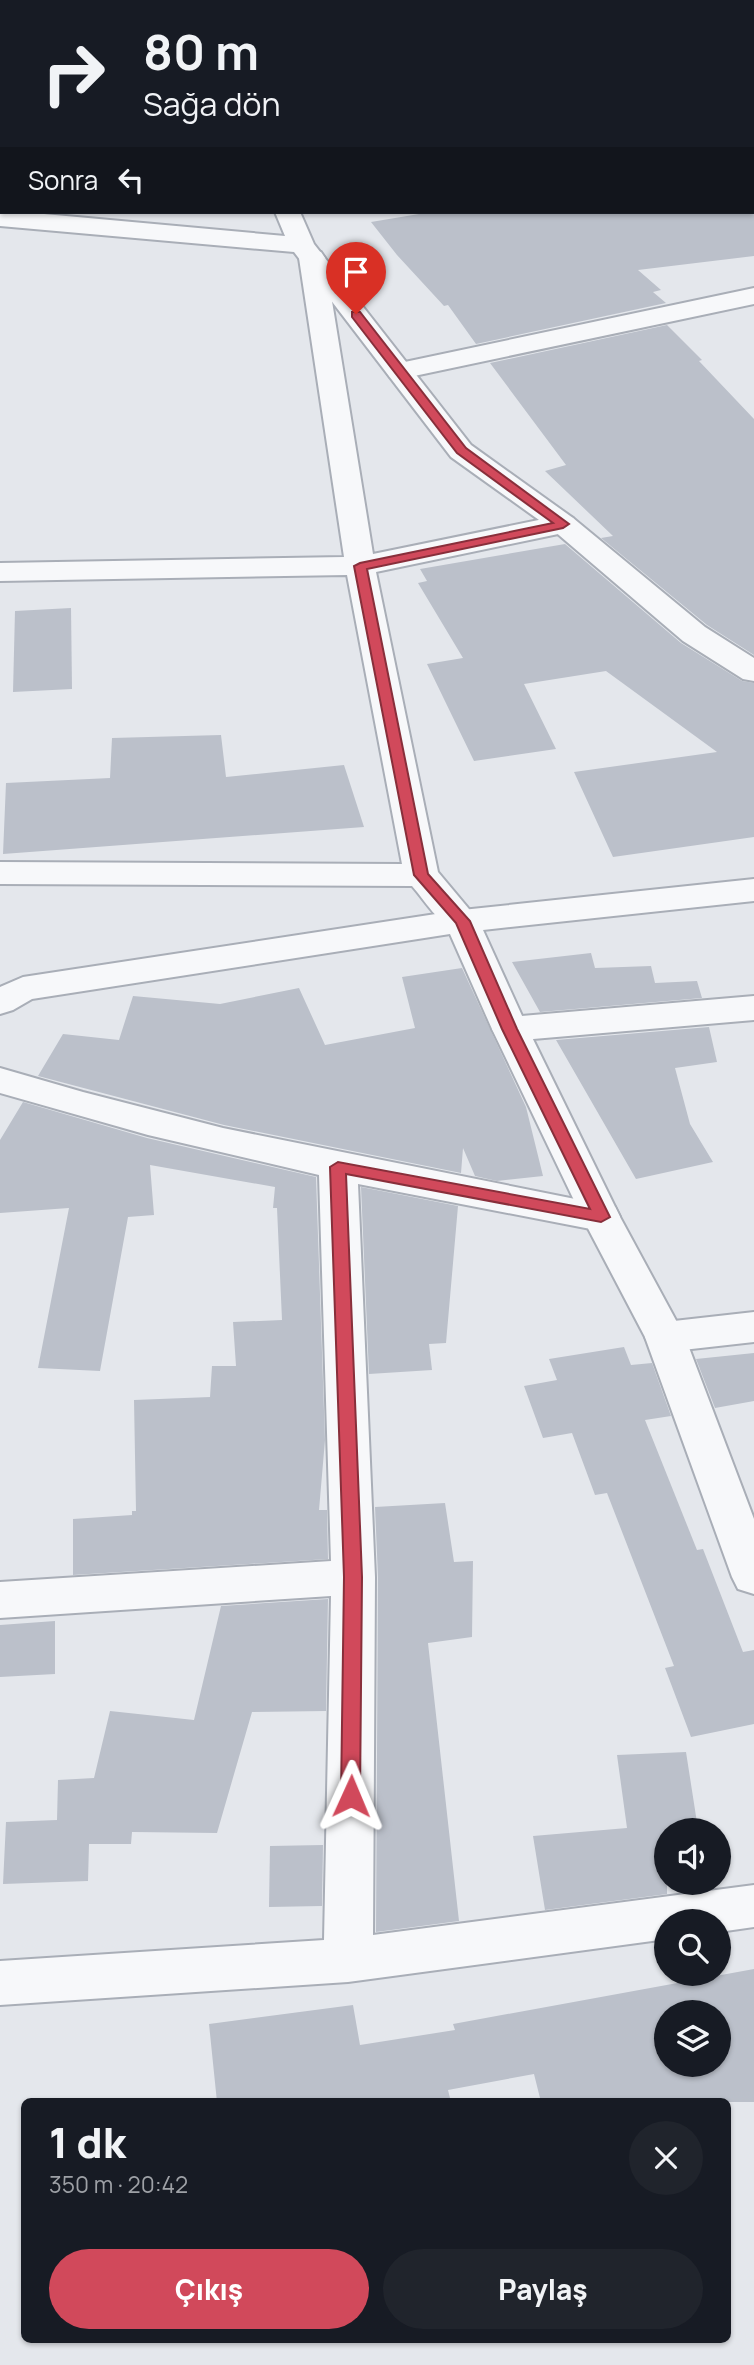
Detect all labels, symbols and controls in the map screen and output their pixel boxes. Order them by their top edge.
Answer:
text: 80 m [143,18,259,85]
icon: right [28,28,119,119]
text: Sağa dön [143,82,281,126]
icon: left [112,161,150,199]
text: Sonra [28,162,98,198]
pin [326,242,386,314]
icon: arrive [337,253,375,291]
position arrow [314,1759,388,1833]
map controls [654,1818,731,2077]
button: sound [654,1818,731,1895]
button: search [654,1909,731,1986]
button: layers [654,2000,731,2077]
text: 1 dk [49,2113,126,2171]
button: close [629,2121,703,2195]
text: 350 m · 20:42 [49,2168,188,2200]
button: Çıkış [49,2249,369,2329]
button: Paylaş [383,2249,703,2329]

